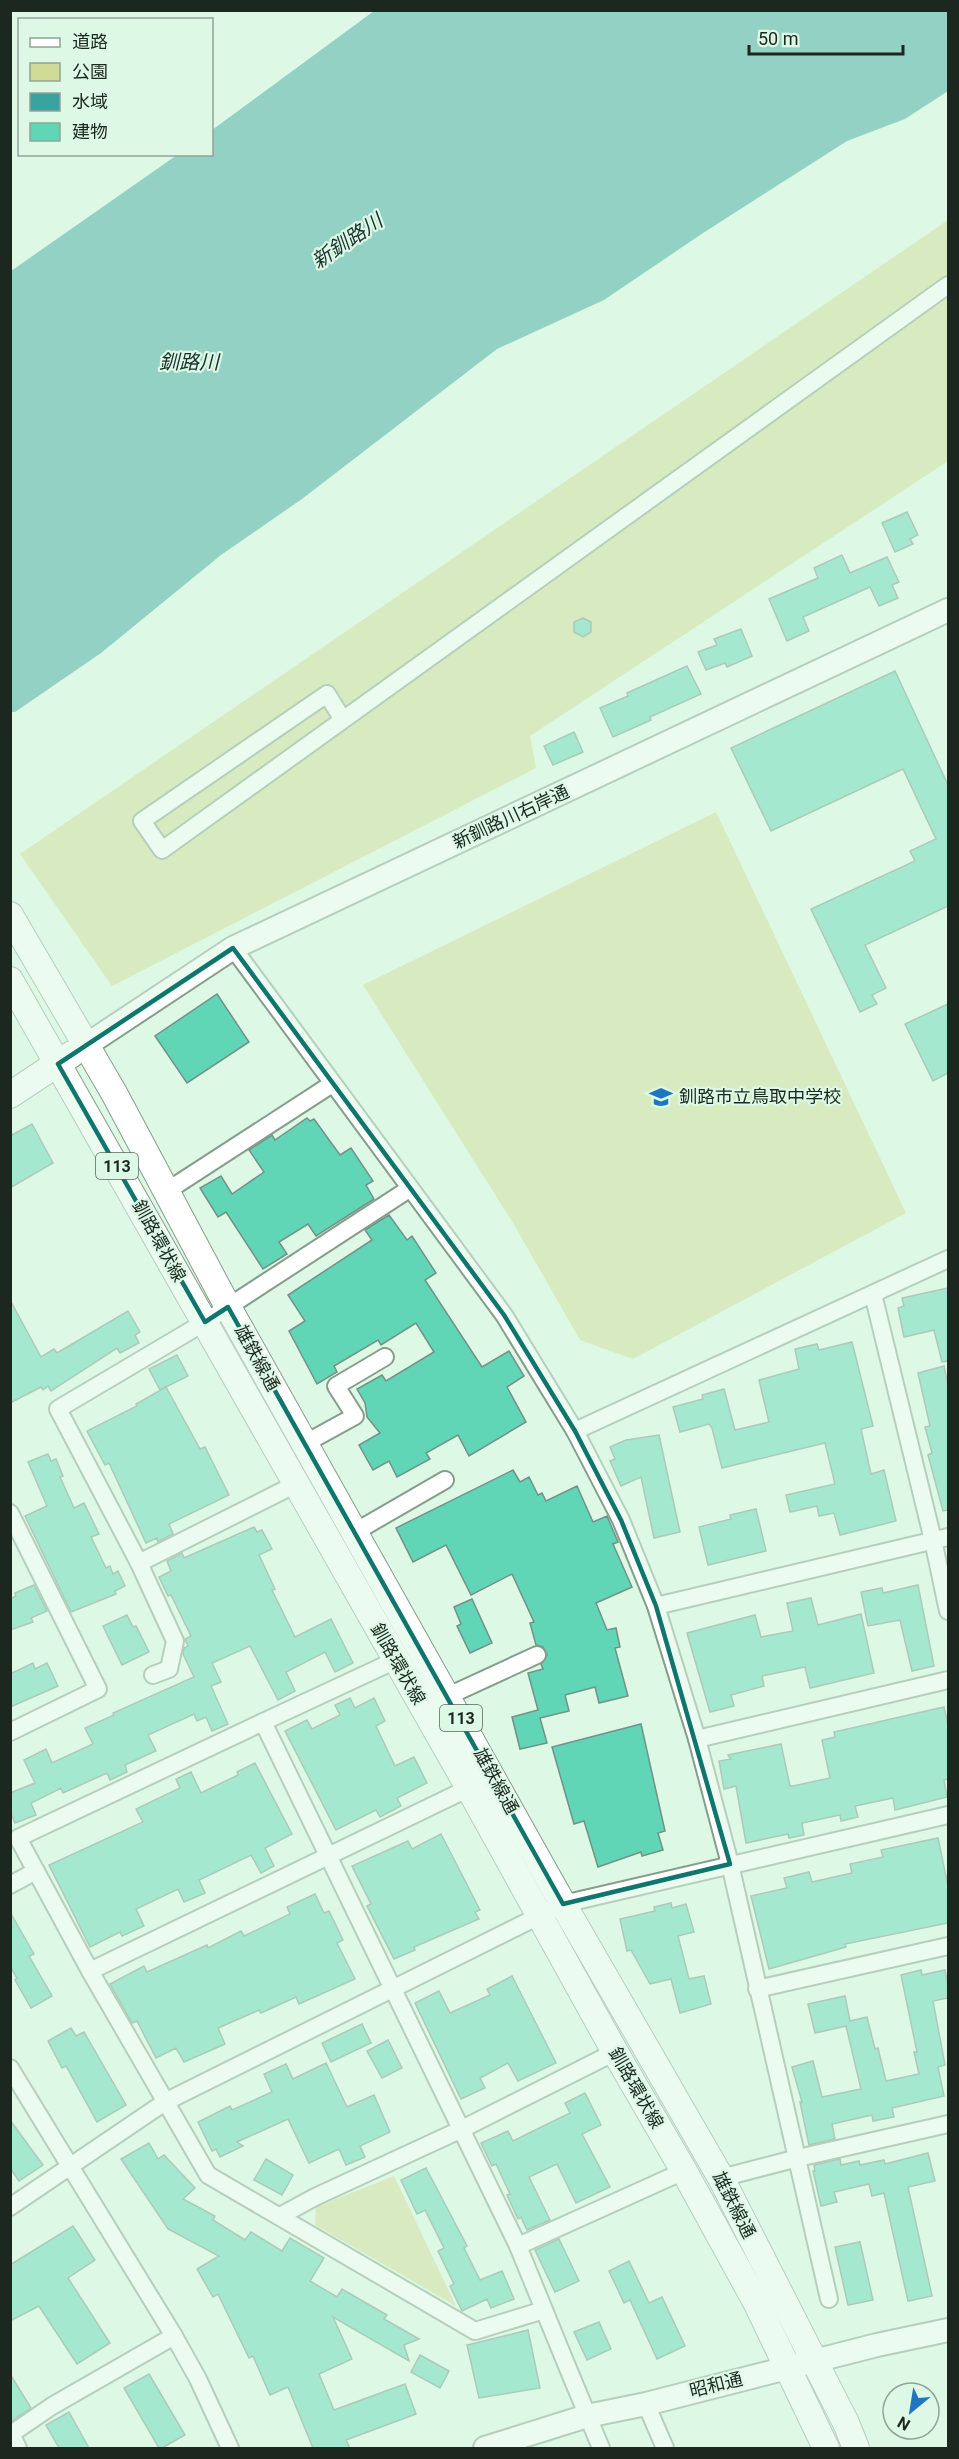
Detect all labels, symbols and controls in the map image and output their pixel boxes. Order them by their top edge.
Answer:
legend [18,18,213,156]
scale bar [749,18,904,56]
text: 50 m [758,28,798,49]
text: 道路 [72,31,108,52]
text: 公園 [72,61,108,82]
text: 水域 [72,91,108,112]
text: 建物 [72,121,108,142]
water label: 新釧路川 [307,208,389,273]
water label: 釧路川 [159,350,221,374]
street label: 新釧路川右岸通 [449,780,572,853]
school or university icon: 釧路市立鳥取中学校 [648,1084,674,1110]
place label: 釧路市立鳥取中学校 [679,1086,841,1107]
road number: 113 [96,1153,138,1179]
street label: 釧路環状線 [128,1196,190,1285]
street label: 雄鉄線通 [231,1321,284,1394]
street label: 釧路環状線 [367,1620,430,1708]
road number: 113 [440,1705,482,1731]
street label: 雄鉄線通 [470,1744,523,1817]
street label: 釧路環状線 [605,2044,668,2132]
street label: 雄鉄線通 [709,2168,760,2242]
street label: 昭和通 [687,2368,745,2401]
north arrow [881,2381,941,2441]
text: N [894,2413,913,2435]

